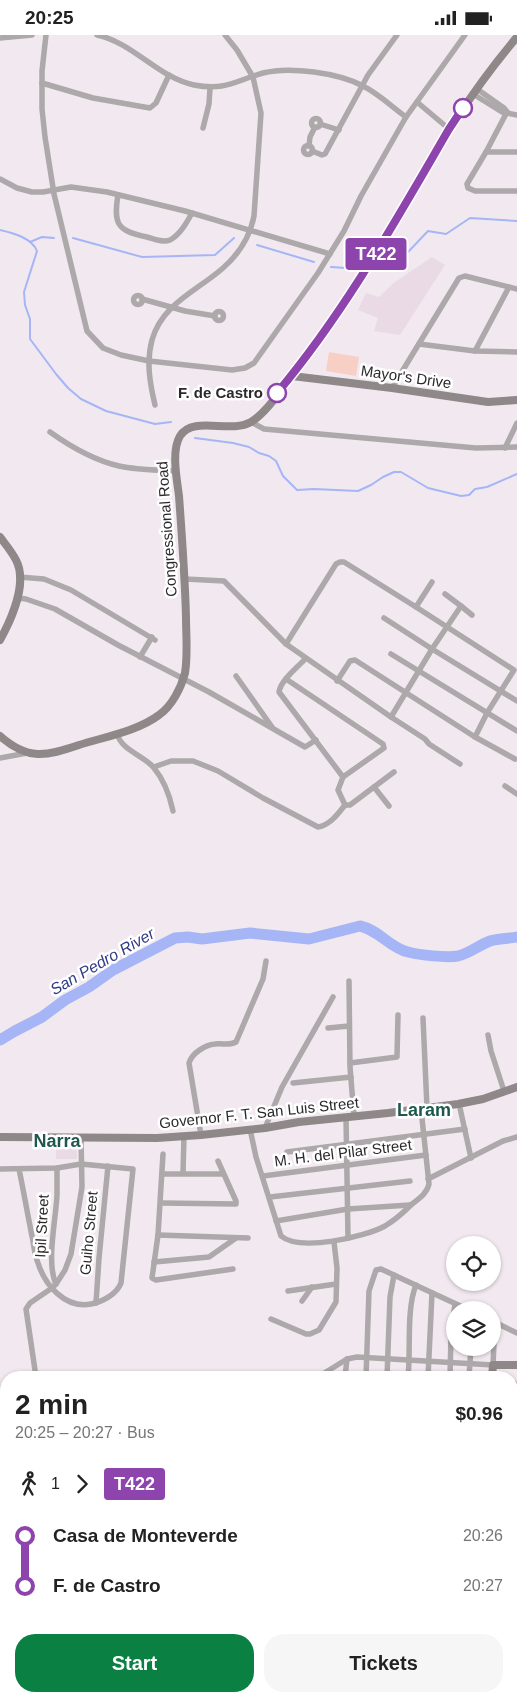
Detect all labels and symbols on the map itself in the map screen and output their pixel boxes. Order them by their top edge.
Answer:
unlabelled marker [453,98,473,118]
line badge: T422 [341,238,411,270]
street label: Mayor's Drive [360,362,452,391]
marker: F. de Castro [267,383,287,403]
place label: F. de Castro [178,384,263,401]
street label: Congressional Road [153,461,180,597]
water label: San Pedro River [47,924,158,998]
street label: Governor F. T. San Luis Street [158,1093,360,1131]
district label: Laram [397,1100,451,1120]
district label: Narra [33,1131,82,1151]
street label: M. H. del Pilar Street [273,1136,413,1169]
street label: Guiho Street [76,1189,101,1276]
street label: Ipil Street [31,1193,52,1258]

